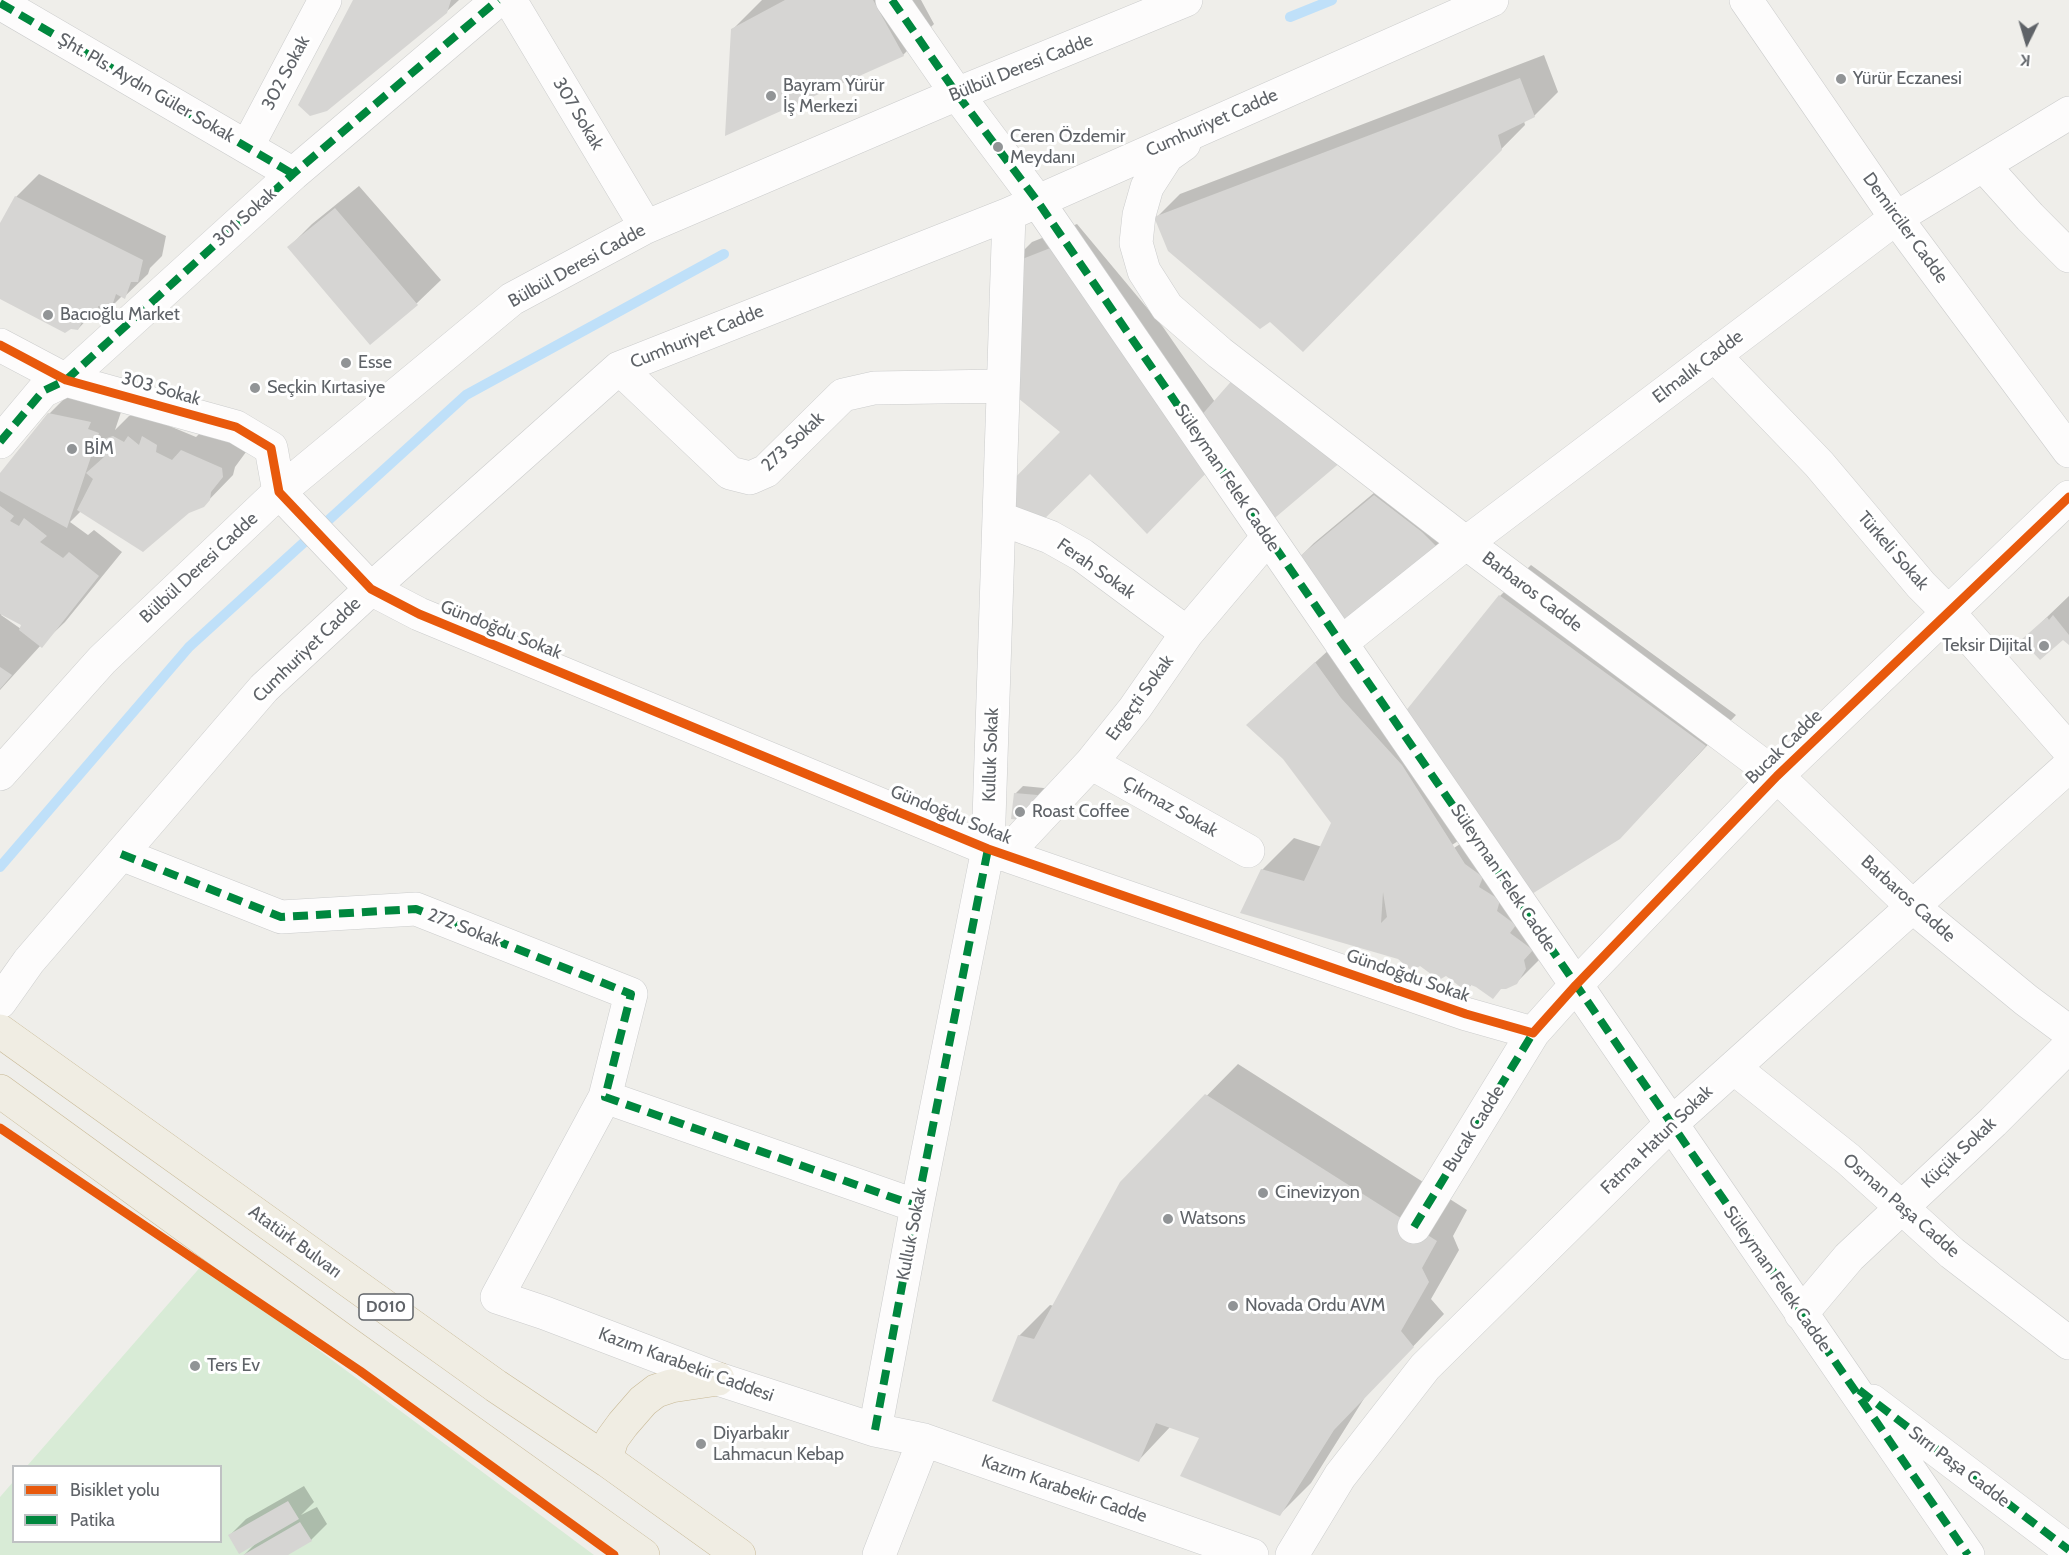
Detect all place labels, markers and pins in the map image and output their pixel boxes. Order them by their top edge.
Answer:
place label: Yürür Eczanesi [1853,68,1962,90]
marker: Yürür Eczanesi [1834,72,1848,86]
place label: Bayram Yürür İş Merkezi [783,75,884,118]
marker: Bayram Yürür İş Merkezi [764,89,778,103]
place label: Ceren Özdemir Meydanı [1010,126,1125,168]
marker: Ceren Özdemir Meydanı [991,140,1005,154]
place label: Bacıoğlu Market [60,304,180,326]
marker: Bacıoğlu Market [41,308,55,322]
place label: Esse [358,352,392,374]
marker: Esse [339,356,353,370]
place label: Seçkin Kırtasiye [267,377,385,399]
marker: Seçkin Kırtasiye [248,381,262,395]
place label: BİM [84,438,114,460]
marker: BİM [65,442,79,456]
place label: Teksir Dijital [1942,635,2032,657]
marker: Teksir Dijital [2037,639,2051,653]
place label: Roast Coffee [1032,801,1129,823]
marker: Roast Coffee [1013,805,1027,819]
place label: Cinevizyon [1275,1182,1360,1204]
marker: Cinevizyon [1256,1186,1270,1200]
place label: Watsons [1180,1208,1246,1230]
marker: Watsons [1161,1212,1175,1226]
place label: Novada Ordu AVM [1245,1295,1385,1317]
marker: Novada Ordu AVM [1226,1299,1240,1313]
place label: Ters Ev [207,1355,260,1377]
marker: Ters Ev [188,1359,202,1373]
place label: Diyarbakır Lahmacun Kebap [713,1423,844,1466]
marker: Diyarbakır Lahmacun Kebap [694,1437,708,1451]

